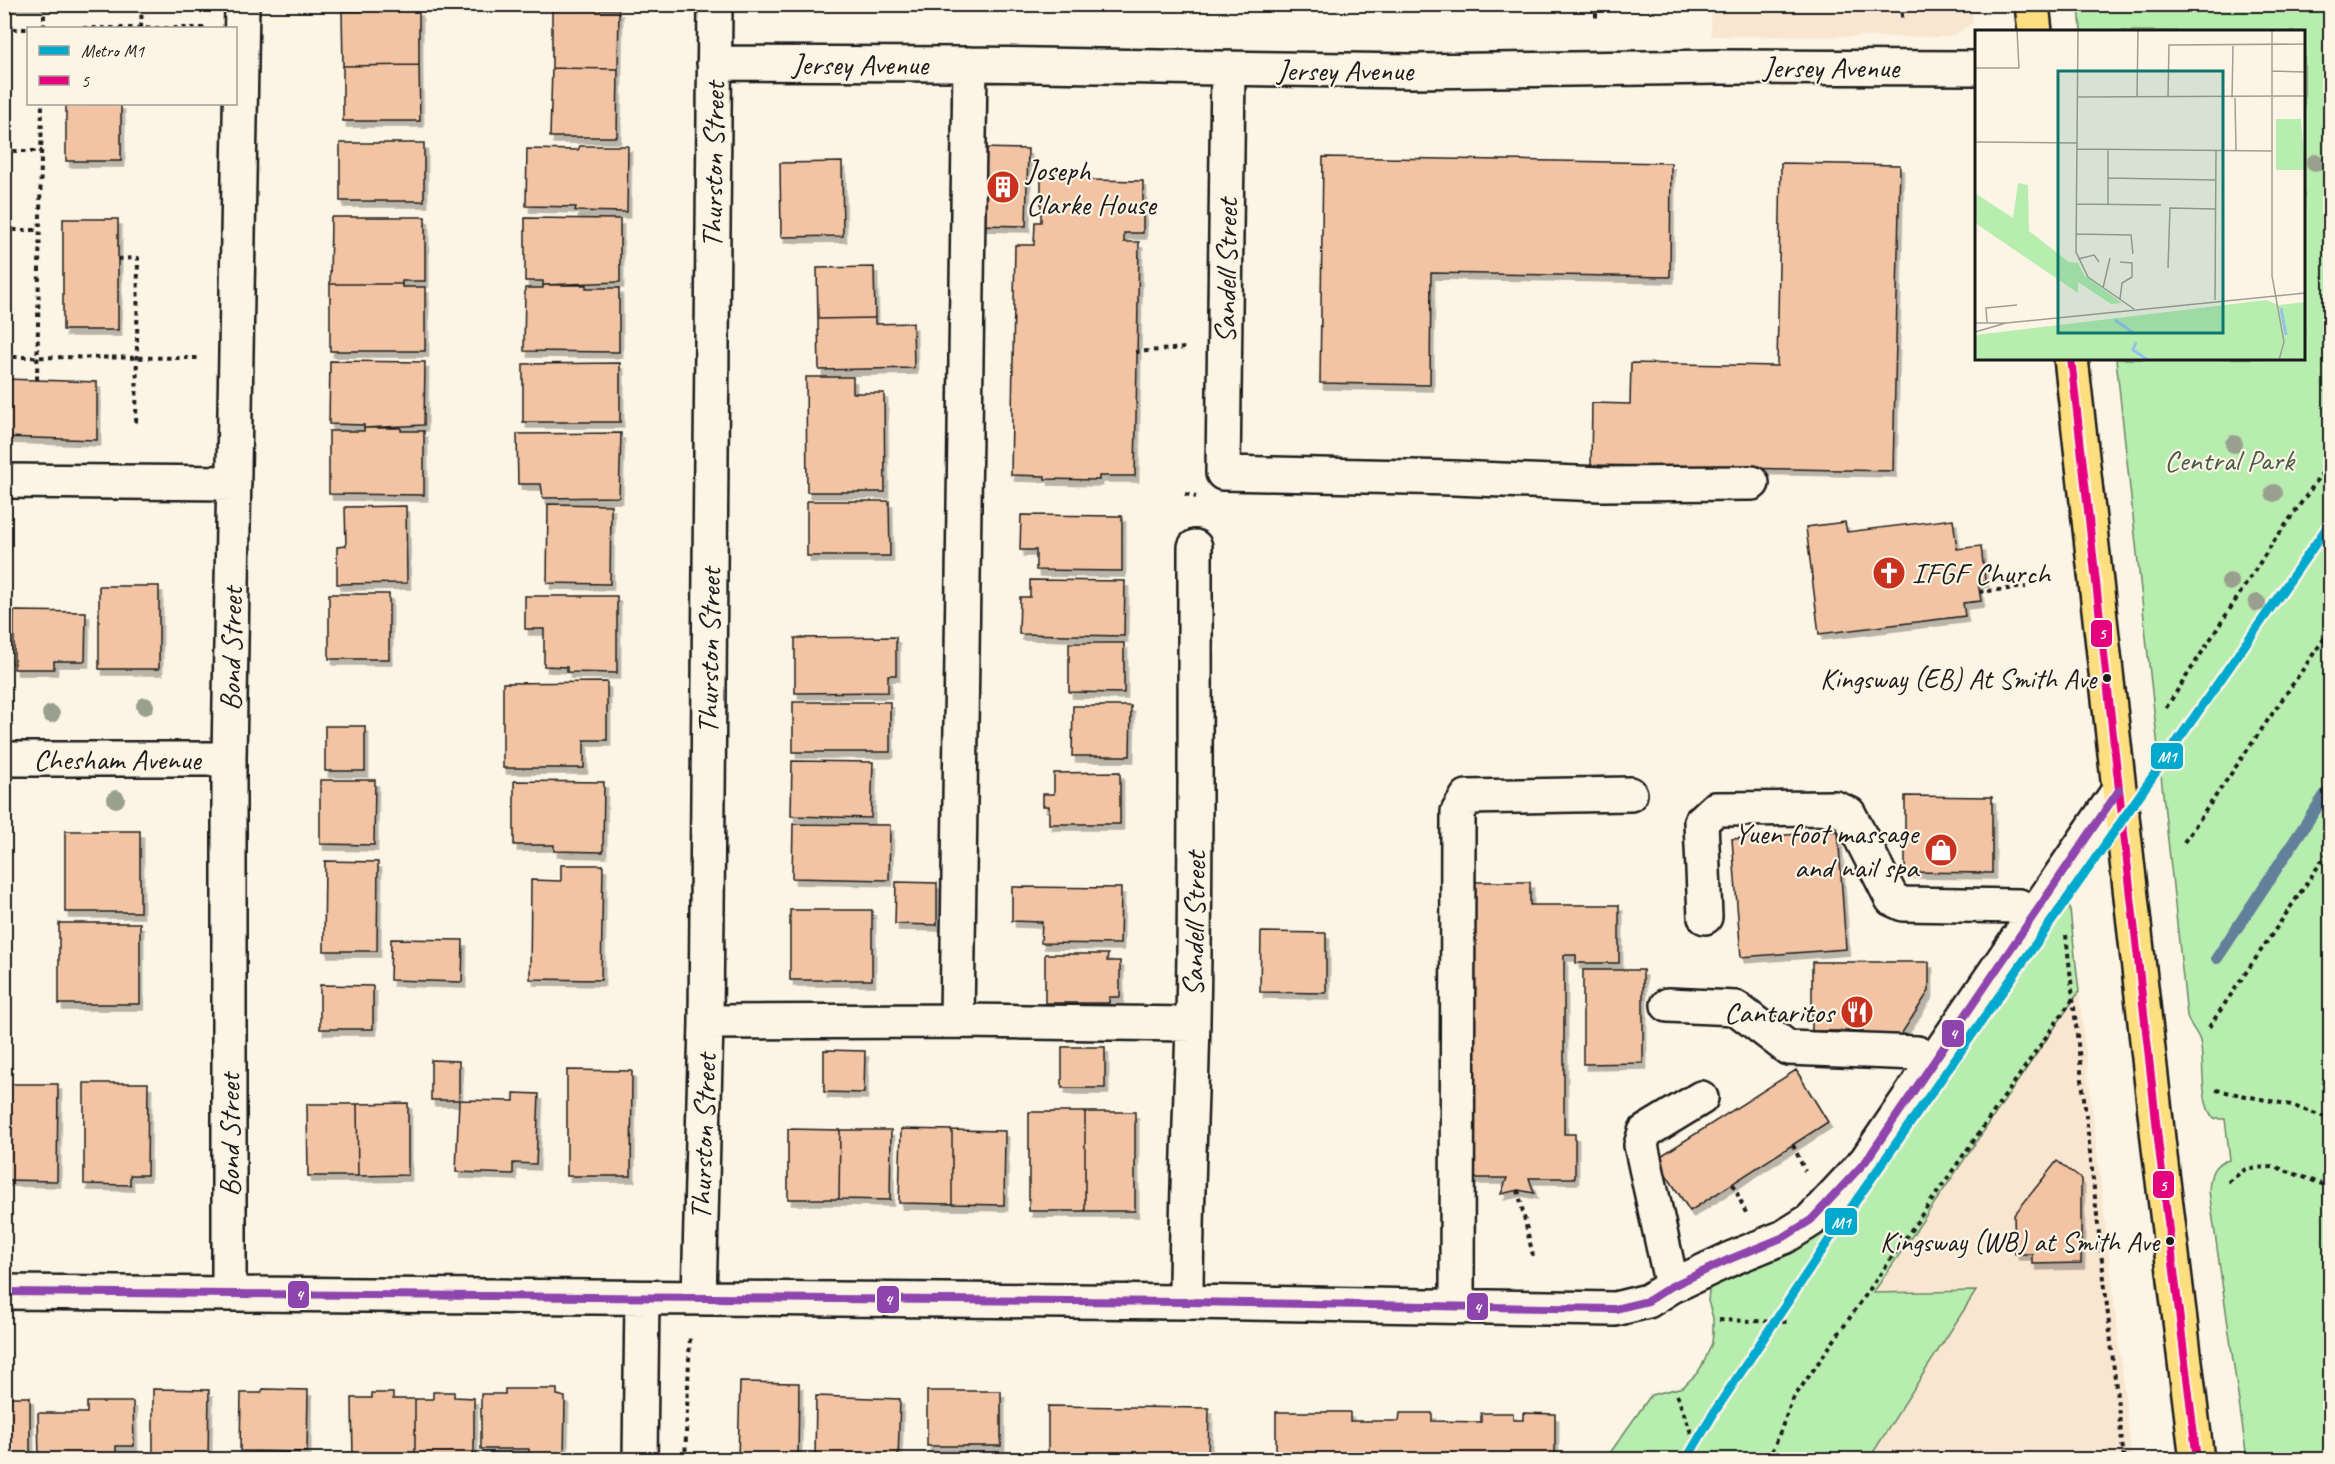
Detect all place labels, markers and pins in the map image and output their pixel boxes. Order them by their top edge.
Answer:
place label: Joseph Clarke House [1024,151,1158,223]
building icon: Joseph Clarke House [985,169,1021,205]
place label: IFGF Church [1912,554,2052,592]
church icon: IFGF Church [1871,555,1907,591]
place label: Kingsway (EB) At Smith Ave [1820,661,2098,696]
marker: Kingsway (EB) At Smith Ave [2101,672,2113,684]
place label: Yuen foot massage and nail spa [1734,814,1920,886]
shop icon: Yuen foot massage and nail spa [1923,832,1959,868]
place label: Cantaritos [1724,993,1837,1031]
restaurant icon: Cantaritos [1839,994,1875,1030]
place label: Kingsway (WB) at Smith Ave [1880,1224,2161,1259]
marker: Kingsway (WB) at Smith Ave [2164,1235,2176,1247]

